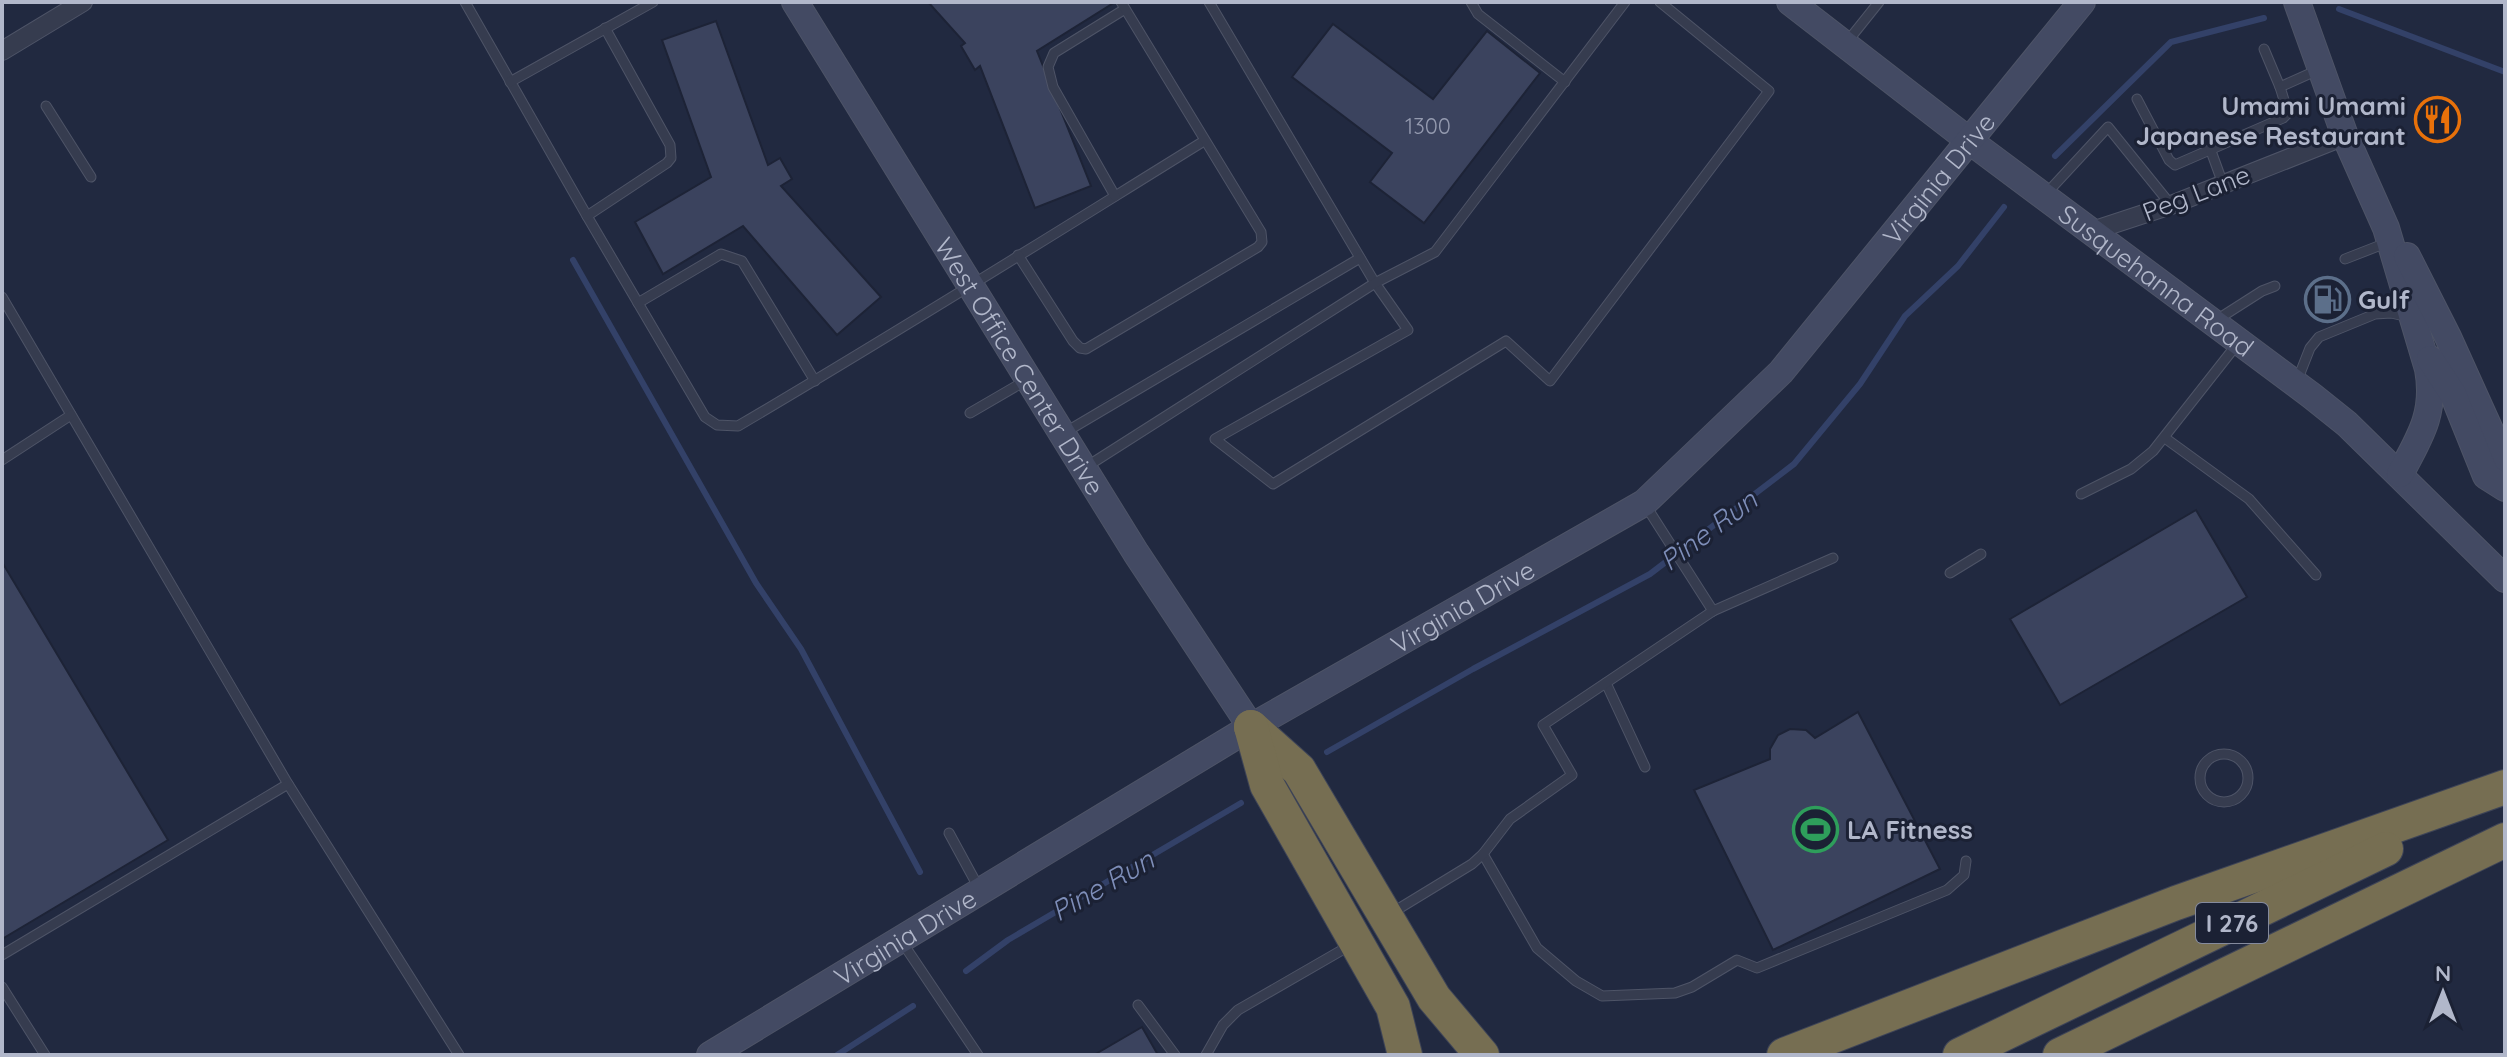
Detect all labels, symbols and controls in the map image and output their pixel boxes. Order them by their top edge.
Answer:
place label: Umami Umami Japanese Restaurant [2136,89,2406,152]
restaurant icon: Umami Umami Japanese Restaurant [2413,96,2461,144]
street label: Virginia Drive [1875,106,2002,251]
house number: 1300 [1405,112,1451,140]
street label: Peg Lane [2138,157,2254,229]
street label: Susquehanna Road [2052,197,2260,363]
street label: West Office Center Drive [928,231,1112,501]
fuel station icon: Gulf [2303,275,2351,323]
place label: Gulf [2358,283,2410,316]
water label: Pine Run [1652,482,1764,578]
street label: Virginia Drive [1385,552,1540,661]
sports icon: LA Fitness [1792,805,1840,853]
place label: LA Fitness [1847,813,1973,846]
water label: Pine Run [1044,841,1160,928]
street label: Virginia Drive [828,881,982,992]
road number: I 276 [2196,903,2268,943]
north arrow [2403,953,2483,1033]
text: N [2435,959,2451,987]

